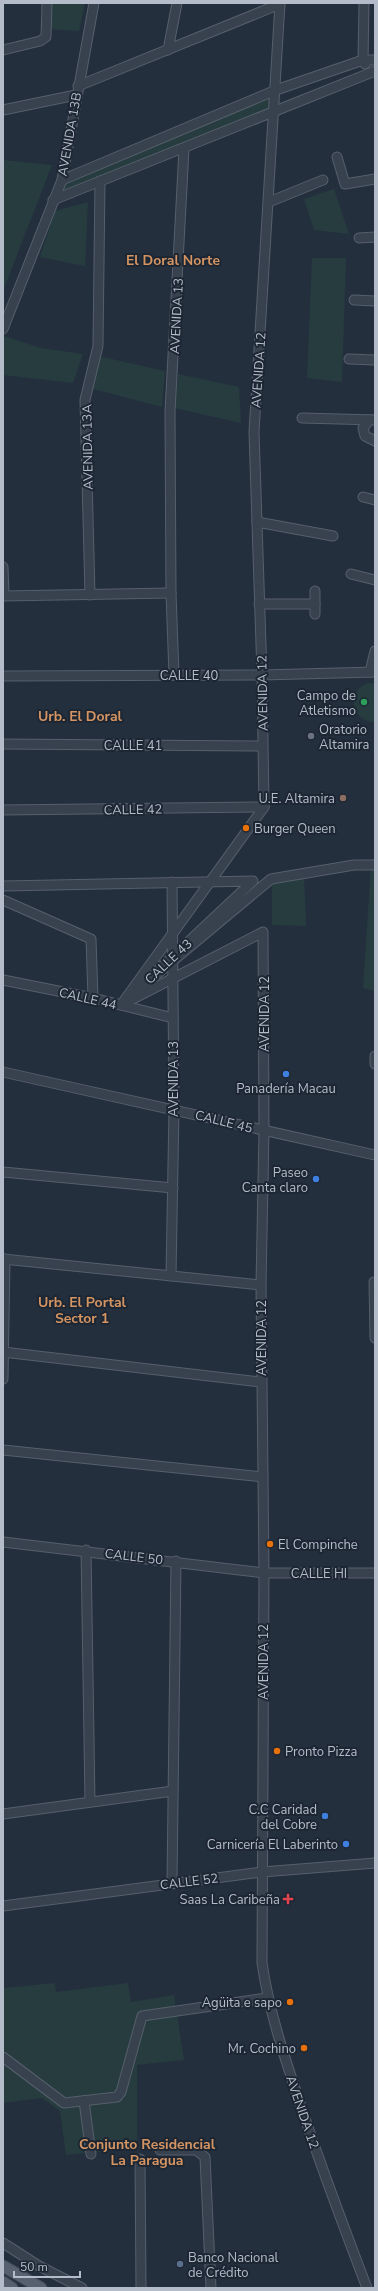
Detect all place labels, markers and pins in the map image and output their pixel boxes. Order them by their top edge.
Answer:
place label: Campo de Atletismo [297,687,356,720]
marker: Campo de Atletismo [359,697,369,707]
place label: Oratorio Altamira [319,721,369,754]
marker: Oratorio Altamira [306,731,316,741]
place label: U.E. Altamira [259,790,335,808]
marker: U.E. Altamira [338,793,348,803]
place label: Burger Queen [254,820,336,838]
marker: Burger Queen [241,823,251,833]
marker: Panadería Macau [281,1069,291,1079]
place label: Panadería Macau [236,1080,336,1098]
place label: Paseo Canta claro [242,1164,308,1197]
marker: Paseo Canta claro [311,1174,321,1184]
place label: El Compinche [278,1536,358,1554]
marker: El Compinche [265,1539,275,1549]
place label: Pronto Pizza [285,1743,357,1761]
marker: Pronto Pizza [272,1746,282,1756]
place label: C.C Caridad del Cobre [248,1801,317,1834]
marker: C.C Caridad del Cobre [320,1811,330,1821]
place label: Carnicería El Laberinto [207,1836,338,1854]
marker: Carnicería El Laberinto [341,1839,351,1849]
place label: Saas La Caribeña [179,1891,280,1909]
marker: Saas La Caribeña [283,1894,293,1904]
place label: Agüita e sapo [202,1994,282,2012]
marker: Agüita e sapo [285,1997,295,2007]
place label: Mr. Cochino [228,2040,296,2058]
marker: Mr. Cochino [299,2043,309,2053]
place label: Banco Nacional de Crédito [188,2249,279,2282]
marker: Banco Nacional de Crédito [175,2259,185,2269]

